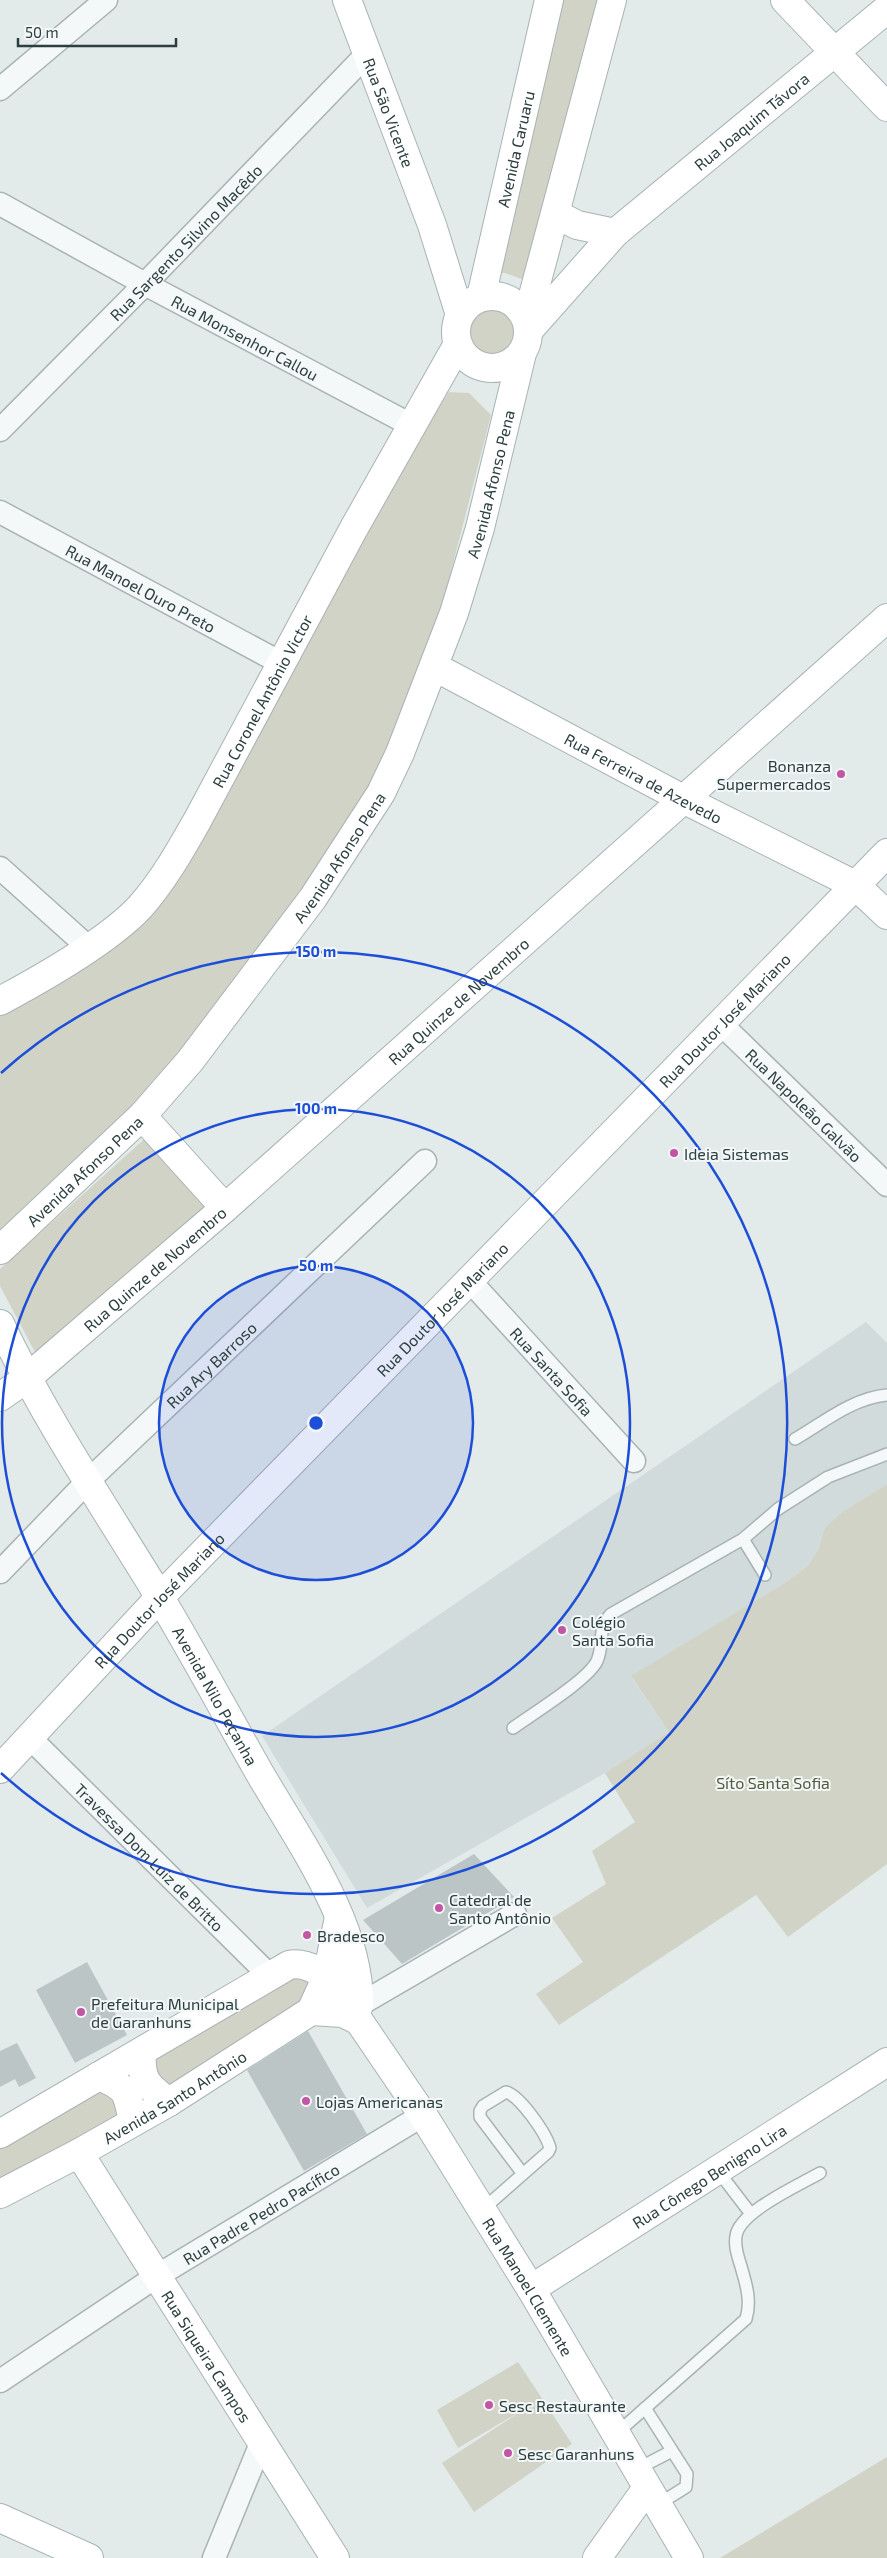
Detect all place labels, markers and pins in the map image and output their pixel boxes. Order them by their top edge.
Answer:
place label: Bonanza Supermercados [717,756,831,793]
marker: Bonanza Supermercados [835,768,847,780]
place label: Ideia Sistemas [684,1144,789,1163]
marker: Ideia Sistemas [668,1147,680,1159]
centre of rings [307,1414,325,1432]
place label: Colégio Santa Sofia [572,1612,654,1649]
marker: Colégio Santa Sofia [556,1624,568,1636]
place label: Catedral de Santo Antônio [449,1890,551,1927]
marker: Catedral de Santo Antônio [433,1902,445,1914]
place label: Bradesco [317,1926,385,1945]
marker: Bradesco [301,1929,313,1941]
place label: Prefeitura Municipal de Garanhuns [91,1994,239,2031]
marker: Prefeitura Municipal de Garanhuns [75,2006,87,2018]
place label: Lojas Americanas [316,2092,443,2112]
marker: Lojas Americanas [300,2095,312,2107]
place label: Sesc Restaurante [499,2396,626,2415]
marker: Sesc Restaurante [483,2399,495,2411]
place label: Sesc Garanhuns [518,2444,634,2463]
marker: Sesc Garanhuns [502,2447,514,2459]

